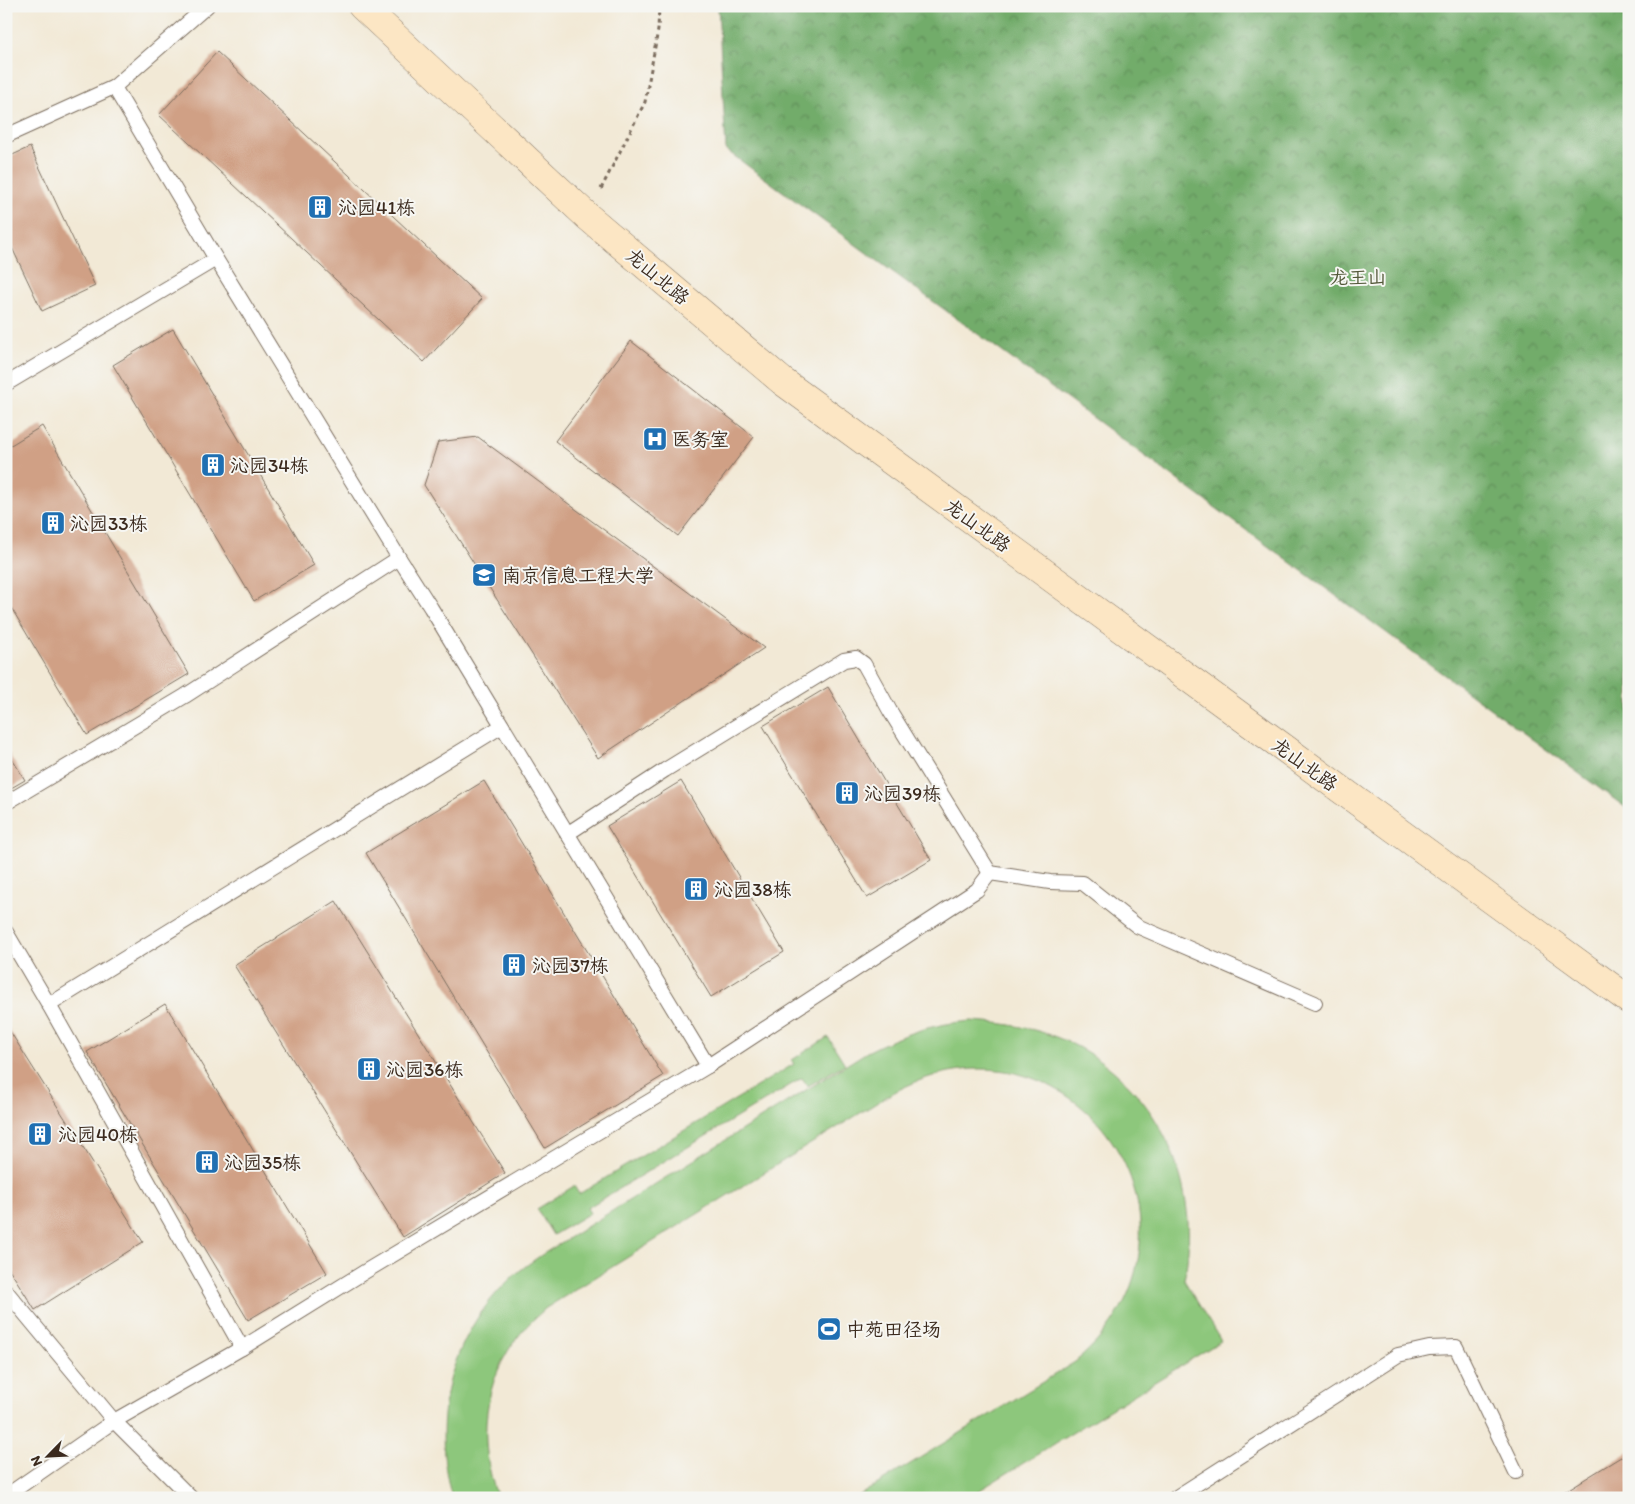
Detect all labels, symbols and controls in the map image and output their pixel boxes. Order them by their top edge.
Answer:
building icon: 沁园41栋 [307,194,333,220]
place label: 沁园41栋 [338,196,415,219]
street label: 龙山北路 [621,243,694,310]
park label: 龙王山 [1329,266,1387,289]
hospital icon: 医务室 [642,426,668,452]
place label: 医务室 [672,428,729,451]
building icon: 沁园34栋 [200,452,226,478]
place label: 沁园34栋 [230,454,309,477]
street label: 龙山北路 [940,494,1015,557]
building icon: 沁园33栋 [40,510,66,536]
place label: 沁园33栋 [70,512,148,535]
school or university icon: 南京信息工程大学 [471,562,497,588]
place label: 南京信息工程大学 [502,564,654,587]
street label: 龙山北路 [1267,733,1342,796]
building icon: 沁园39栋 [834,780,860,806]
place label: 沁园39栋 [864,782,941,805]
building icon: 沁园38栋 [683,876,709,902]
place label: 沁园38栋 [714,878,792,901]
building icon: 沁园37栋 [501,952,527,978]
place label: 沁园37栋 [532,954,609,977]
building icon: 沁园36栋 [356,1056,382,1082]
place label: 沁园36栋 [386,1058,463,1081]
building icon: 沁园40栋 [27,1121,53,1147]
place label: 沁园40栋 [58,1123,138,1146]
building icon: 沁园35栋 [194,1149,220,1175]
place label: 沁园35栋 [224,1151,301,1174]
sports icon: 中苑田径场 [816,1316,842,1342]
place label: 中苑田径场 [846,1318,941,1341]
north arrow [22,1432,72,1482]
text: N [27,1453,46,1469]

